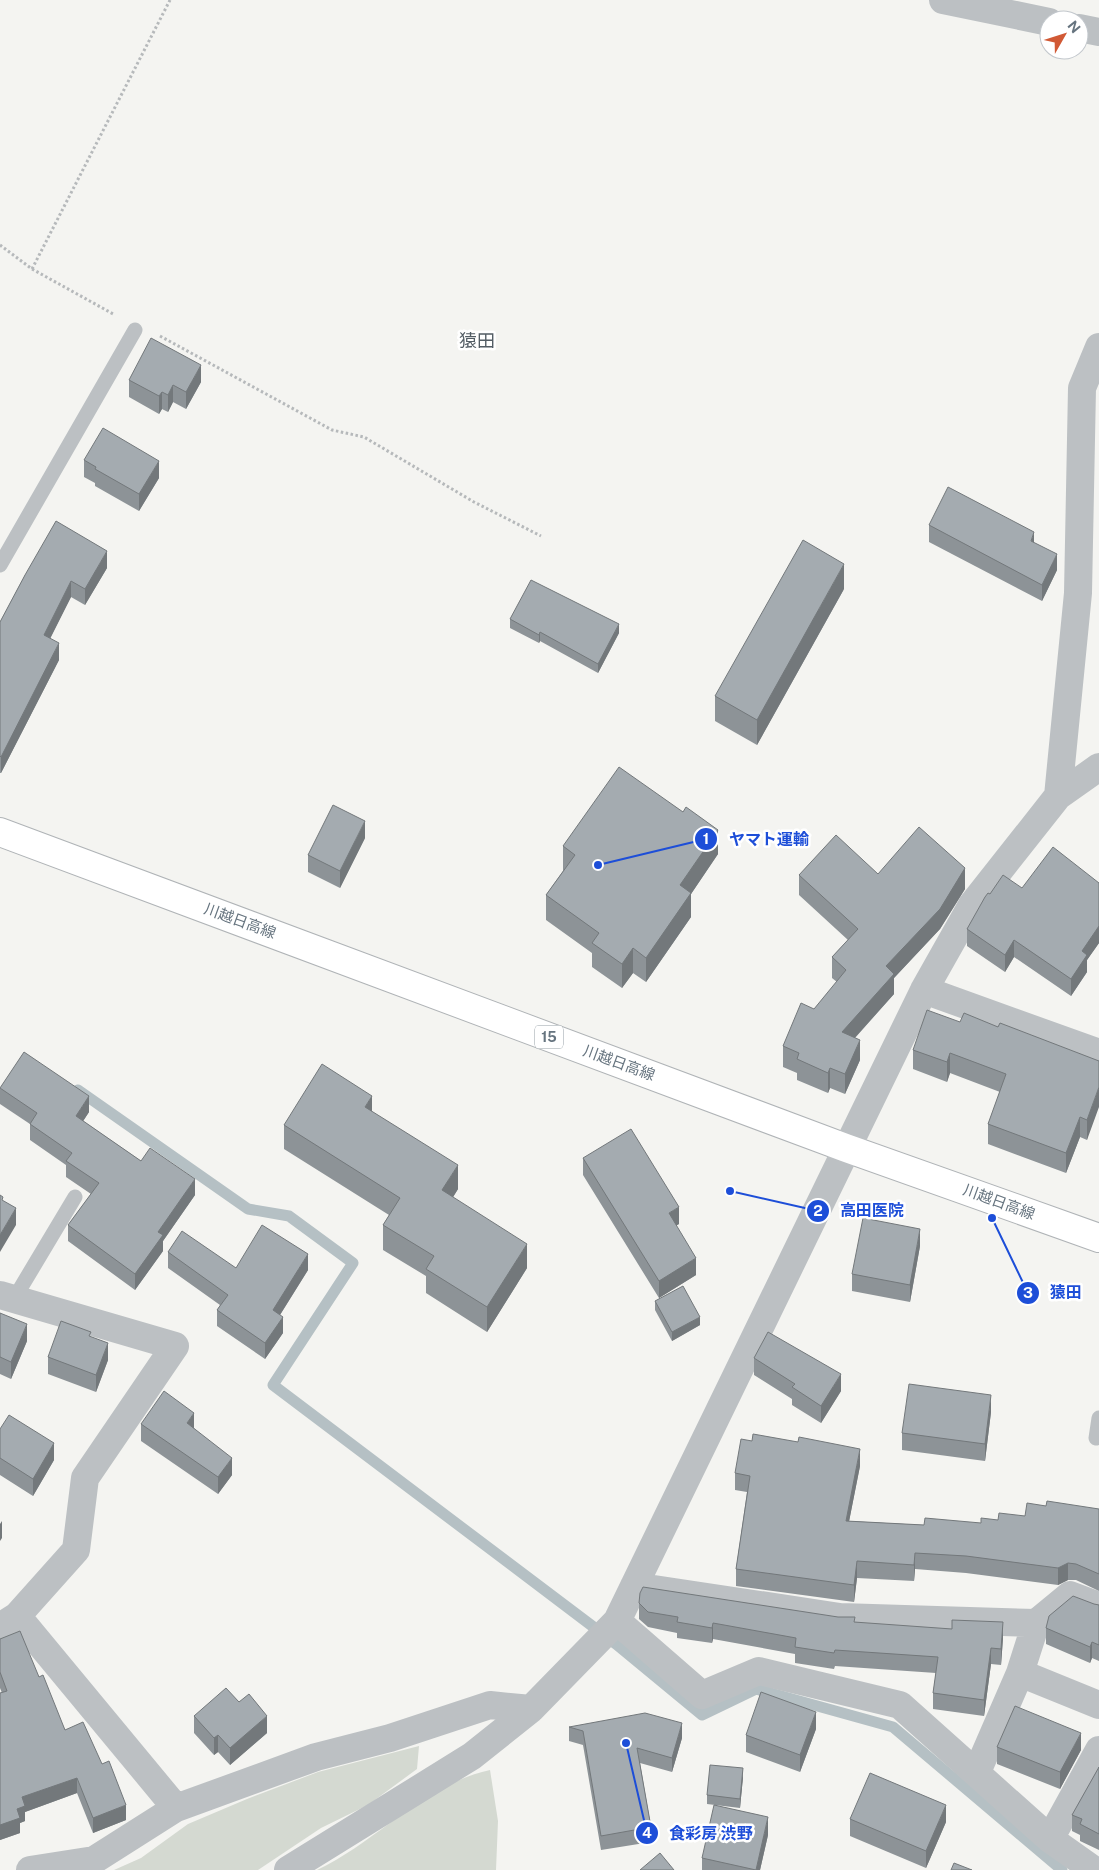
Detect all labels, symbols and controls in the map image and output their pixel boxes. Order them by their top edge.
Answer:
north arrow [1039,10,1089,60]
text: N [1064,18,1084,36]
district label: 猿田 [459,330,495,351]
callout: ヤマト運輸 [694,823,819,854]
text: 1 [703,830,709,847]
text: ヤマト運輸 [729,830,809,849]
street label: 川越日高線 [202,900,278,941]
road number: 15 [535,1026,563,1048]
street label: 川越日高線 [581,1042,657,1083]
street label: 川越日高線 [961,1181,1037,1222]
callout: 高田医院 [805,1195,914,1226]
text: 高田医院 [840,1201,904,1220]
text: 2 [813,1202,823,1219]
callout: 猿田 [1015,1277,1092,1308]
text: 猿田 [1050,1283,1082,1302]
text: 3 [1023,1284,1033,1301]
callout: 食彩房 渋野 [635,1818,763,1849]
text: 4 [642,1824,652,1841]
text: 食彩房 渋野 [669,1824,753,1843]

